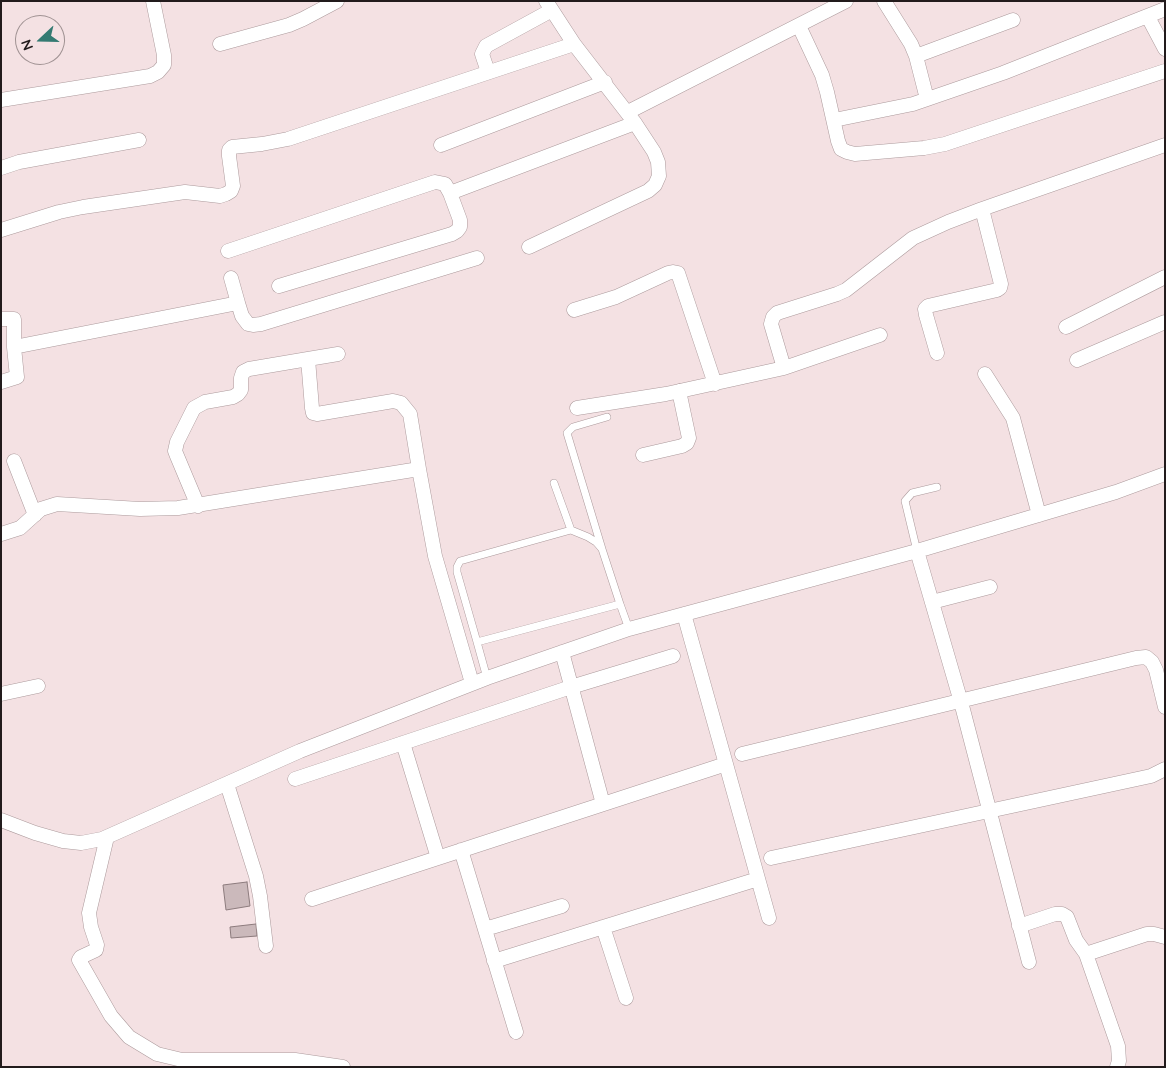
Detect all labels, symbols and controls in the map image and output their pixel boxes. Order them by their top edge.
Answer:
north arrow [15,15,65,65]
text: N [17,37,37,53]

